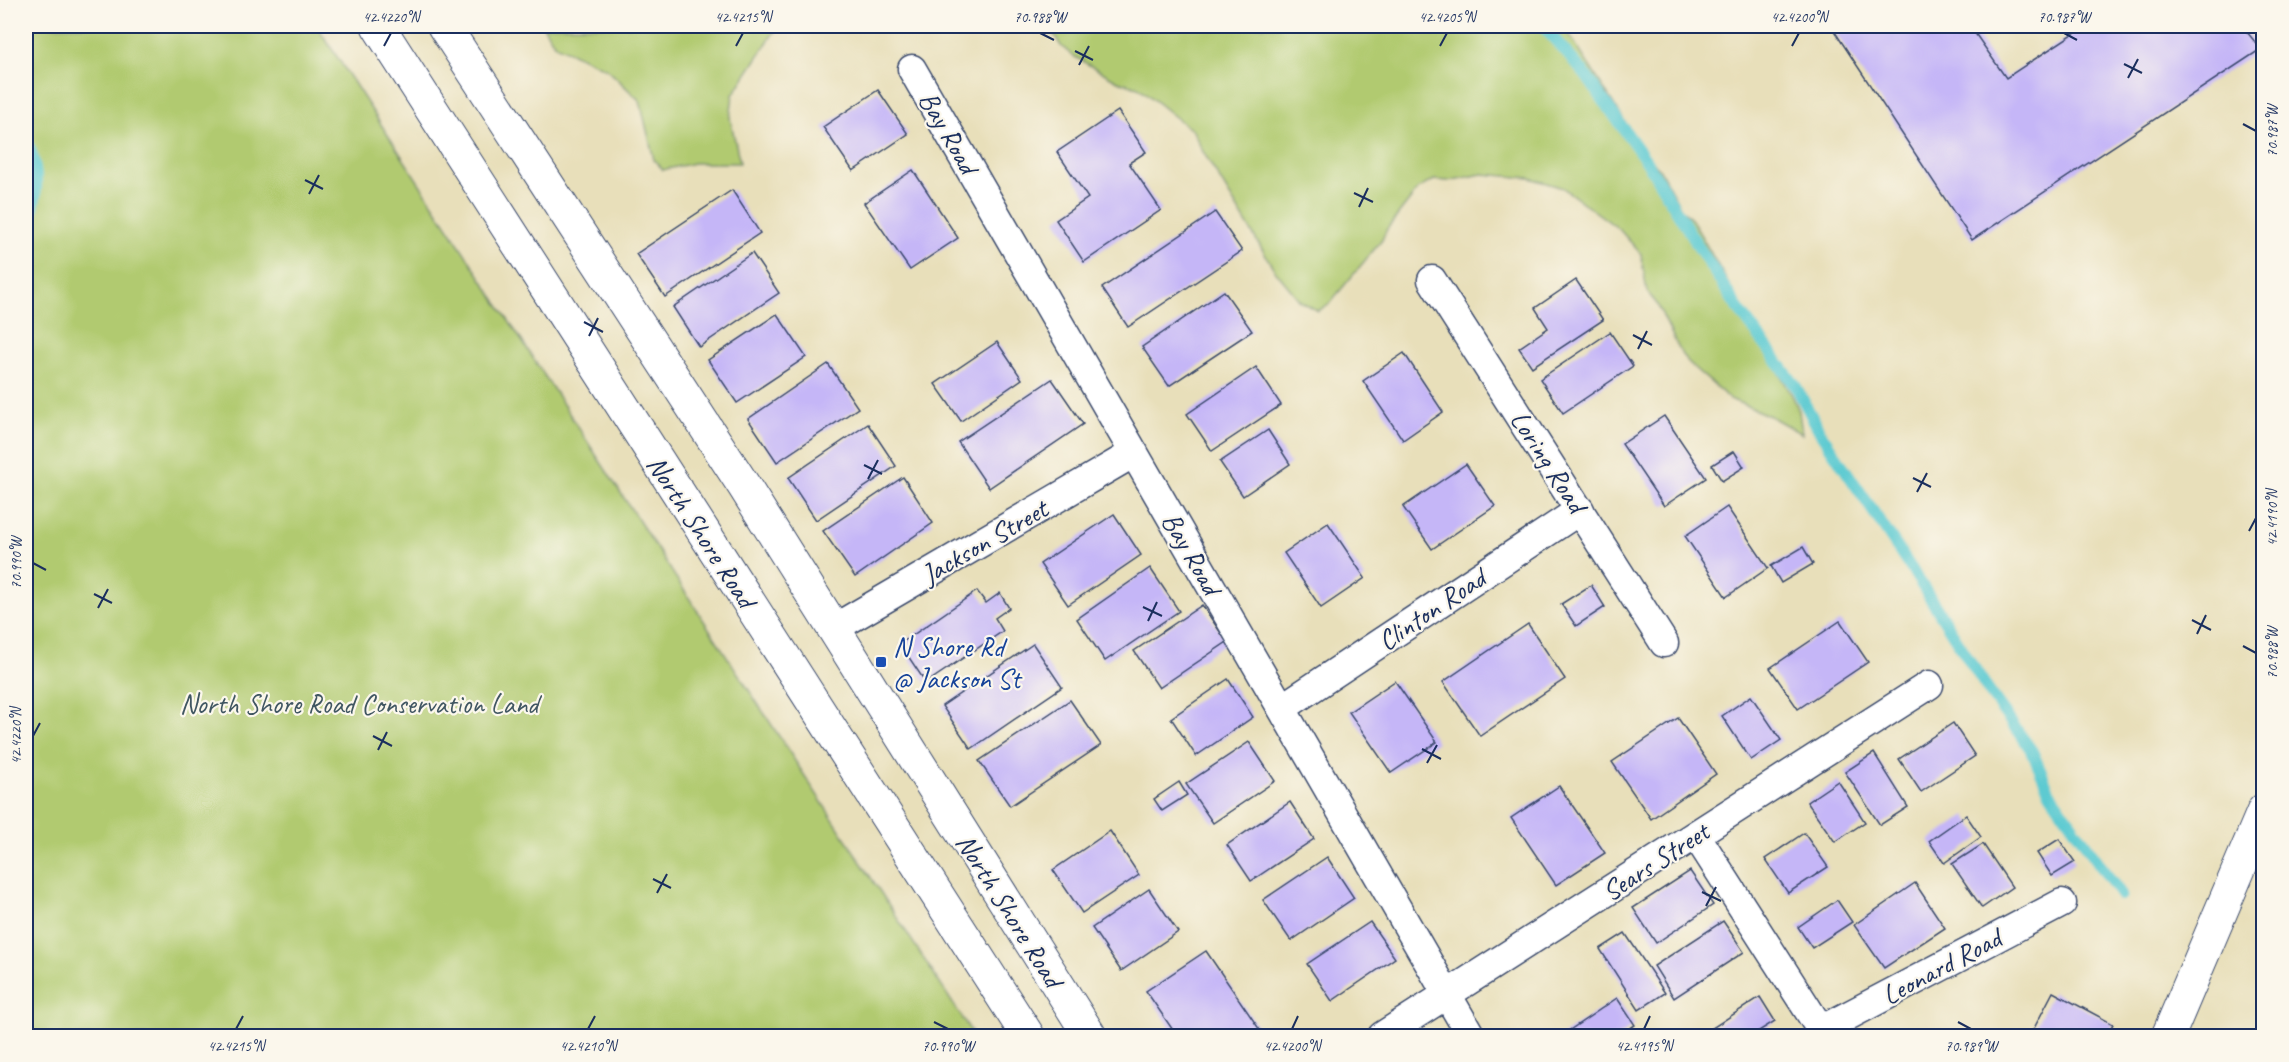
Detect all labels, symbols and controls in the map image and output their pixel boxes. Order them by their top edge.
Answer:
text: 42.4220°N [363,8,422,27]
text: 42.4215°N [715,8,774,27]
text: 70.988°W [1014,8,1069,27]
text: 42.4205°N [1419,8,1478,27]
text: 42.4200°N [1771,8,1830,27]
text: 70.987°W [2038,8,2093,27]
street label: Bay Road [911,85,988,183]
text: 70.987°W [2263,102,2282,157]
street label: Loring Road [1503,404,1597,522]
street label: North Shore Road [639,448,766,617]
text: 42.4190°N [2263,487,2282,546]
street label: Jackson Street [913,490,1056,593]
street label: Bay Road [1154,506,1231,604]
text: 70.990°W [7,534,26,589]
street label: Clinton Road [1371,558,1495,658]
text: 70.988°W [2263,624,2282,679]
place label: N Shore Rd @ Jackson St [893,629,1023,696]
marker: N Shore Rd @ Jackson St [874,655,888,669]
park label: North Shore Road Conservation Land [180,686,542,721]
text: 42.4220°N [7,705,26,764]
street label: Sears Street [1595,813,1717,909]
street label: North Shore Road [948,827,1073,997]
street label: Leonard Road [1876,919,2010,1012]
text: 42.4215°N [208,1037,267,1056]
text: 42.4210°N [560,1037,619,1056]
text: 70.990°W [922,1037,977,1056]
text: 42.4200°N [1264,1037,1323,1056]
text: 42.4195°N [1616,1037,1675,1056]
text: 70.989°W [1945,1037,2000,1056]

